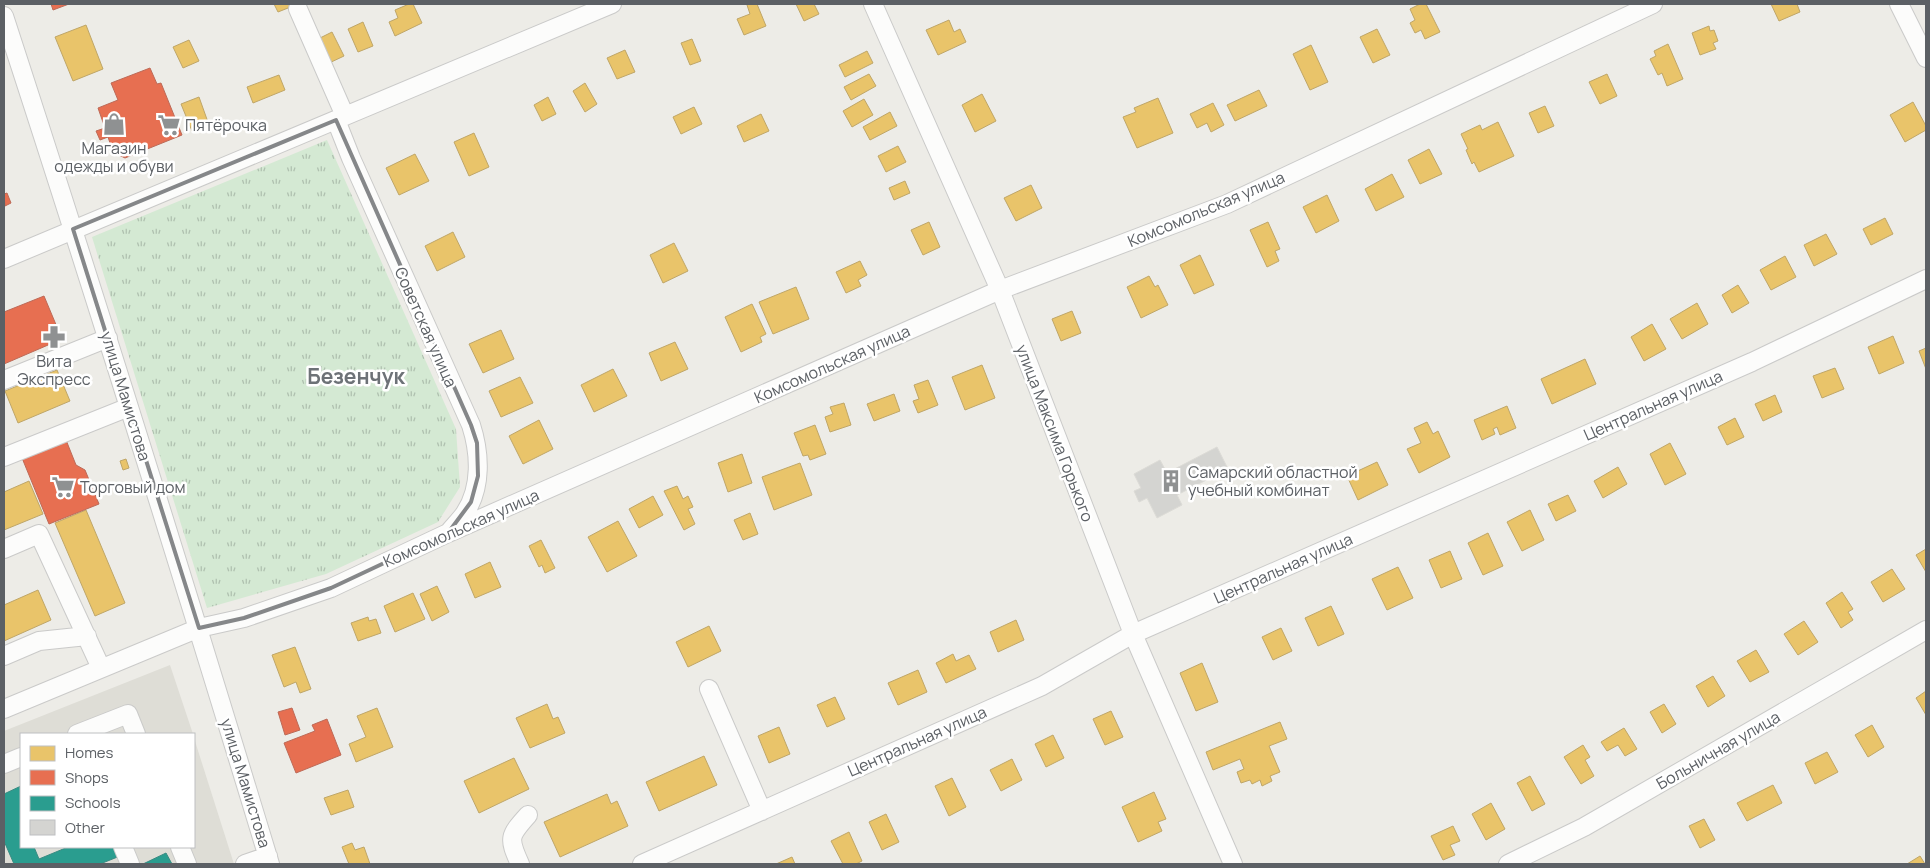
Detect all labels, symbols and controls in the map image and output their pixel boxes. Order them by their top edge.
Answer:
shop icon: Магазин одежды и обуви [101,111,127,137]
supermarket icon: Пятёрочка [156,112,182,138]
place label: Пятёрочка [185,114,267,136]
place label: Магазин одежды и обуви [54,137,174,177]
street label: Комсомольская улица [1124,166,1288,252]
street label: Советская улица [390,263,462,391]
street label: Комсомольская улица [750,320,914,408]
pharmacy icon: Вита Экспресс [41,324,67,350]
street label: улица Мамистова [96,329,156,463]
street label: улица Максима Горького [1011,341,1099,525]
place label: Вита Экспресс [17,350,91,390]
district label: Безенчук [307,362,405,390]
street label: Центральная улица [1580,364,1726,446]
place label: Самарский областной учебный комбинат [1188,461,1358,501]
building icon: Самарский областной учебный комбинат [1158,468,1184,494]
supermarket icon: Торговый дом [50,474,76,500]
place label: Торговый дом [80,476,186,498]
street label: Комсомольская улица [379,484,543,572]
street label: Центральная улица [1210,527,1356,609]
street label: Центральная улица [844,700,990,782]
street label: Больничная улица [1652,706,1784,794]
street label: улица Мамистова [216,716,276,850]
legend [20,733,195,848]
text: Homes [65,742,114,763]
text: Shops [65,767,109,788]
text: Schools [65,792,121,813]
text: Other [65,817,106,838]

